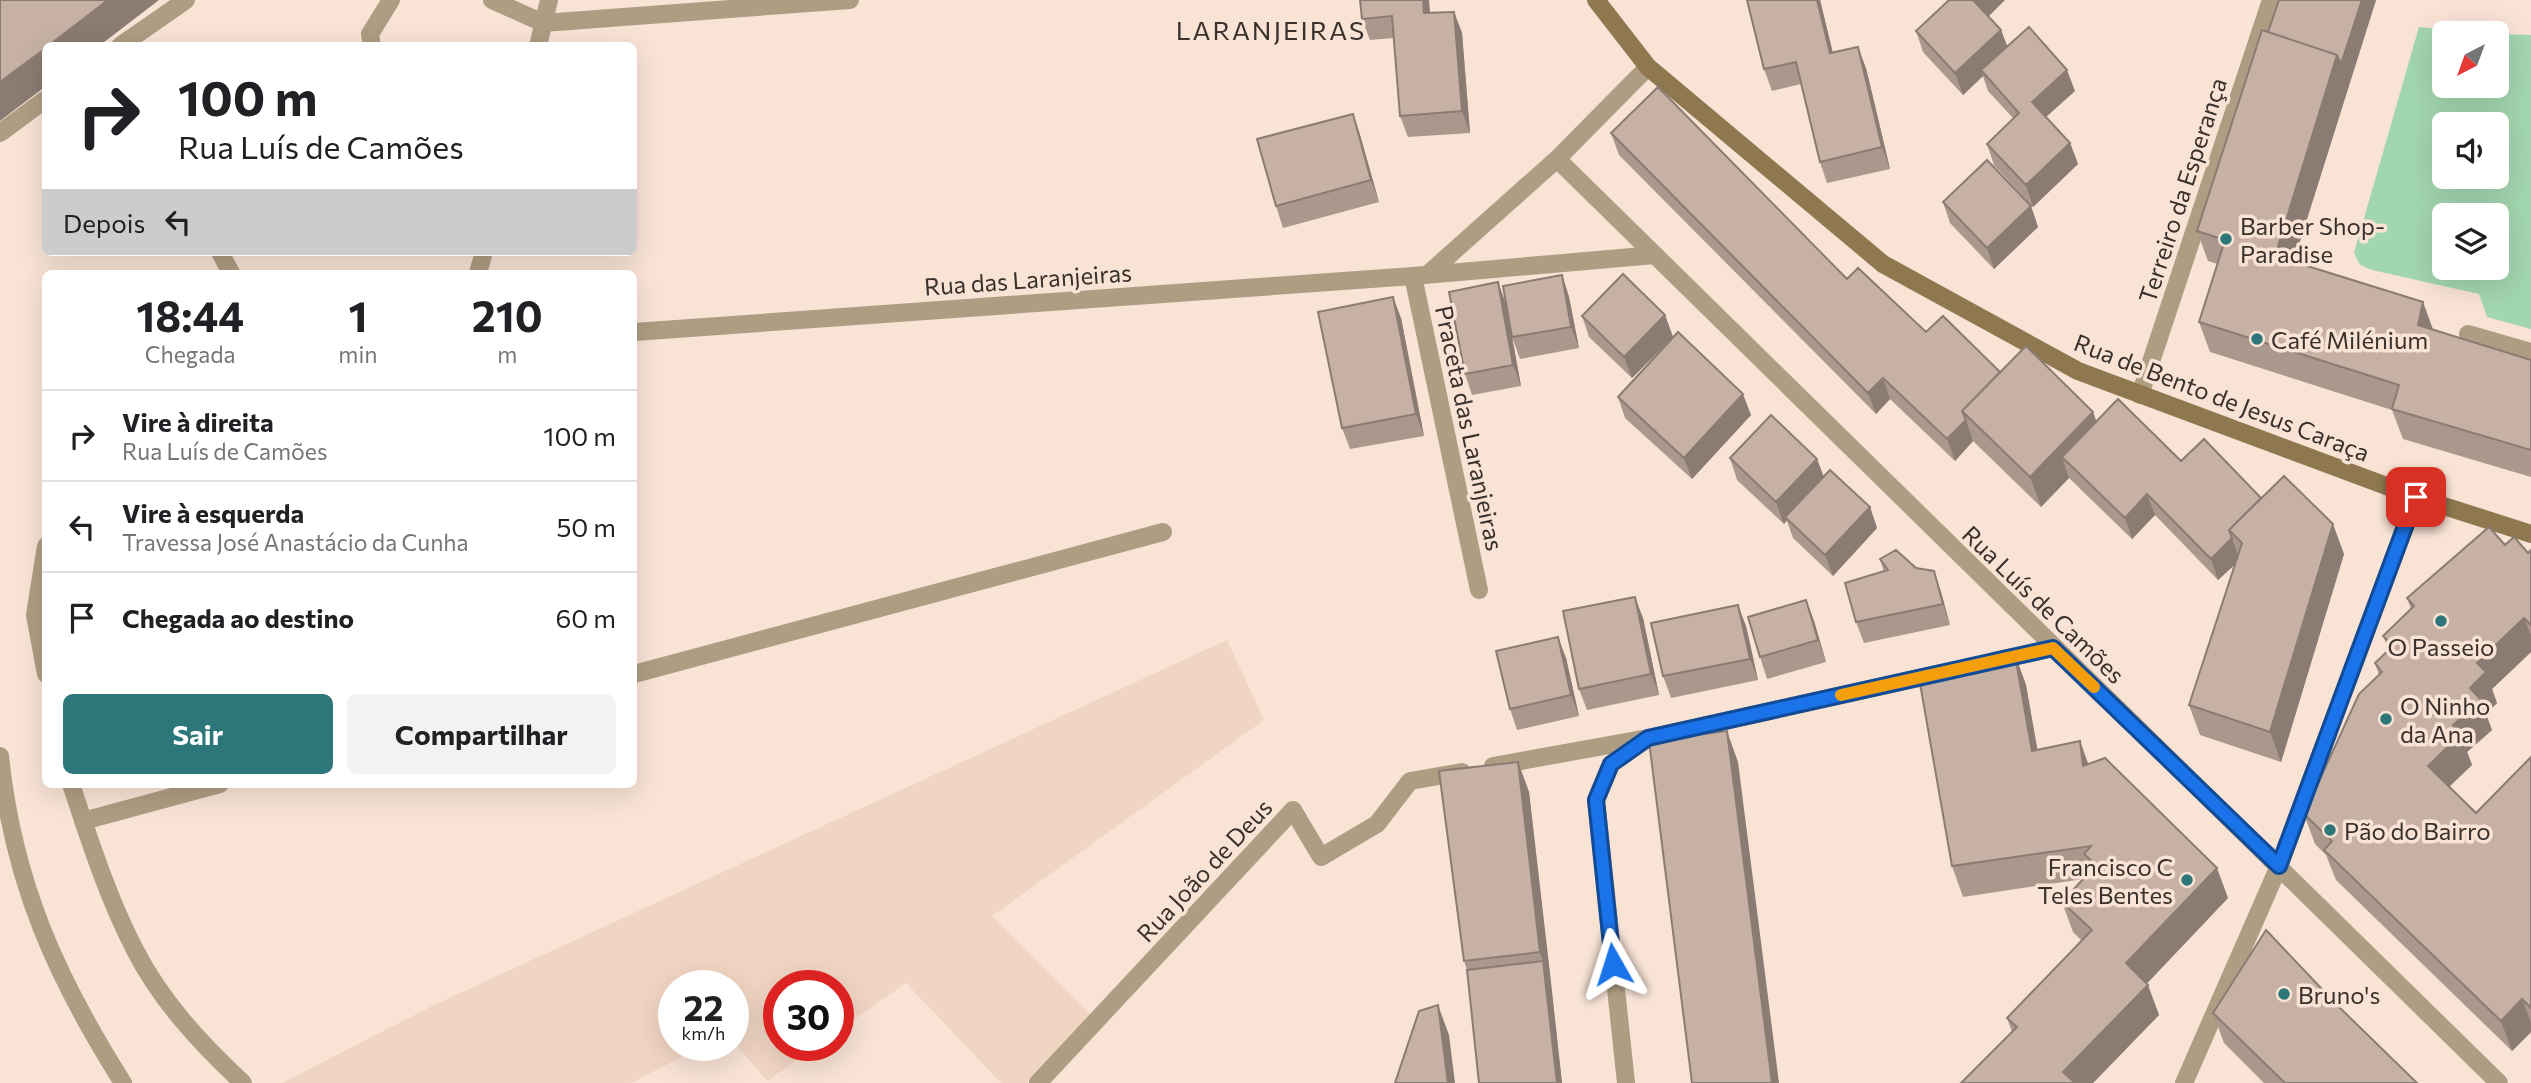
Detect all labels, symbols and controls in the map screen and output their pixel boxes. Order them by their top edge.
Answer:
district label: LARANJEIRAS [1176,14,1366,45]
north arrow [2432,21,2510,98]
map controls [2432,21,2509,280]
text: 100 m [178,66,317,126]
icon: right [63,70,154,161]
street label: Terreiro da Esperança [2132,74,2232,306]
button: sound [2432,112,2509,189]
text: Rua Luís de Camões [178,126,464,166]
icon: left [159,203,197,241]
button: layers [2432,203,2509,280]
text: Depois [63,207,145,238]
place label: Barber Shop- Paradise [2240,211,2385,268]
marker: Barber Shop- Paradise [2218,231,2234,247]
street label: Rua das Laranjeiras [923,257,1133,301]
text: 18:44 [136,289,244,341]
text: 1 [348,289,367,341]
text: 210 [472,289,543,341]
street label: Praceta das Laranjeiras [1430,303,1510,553]
place label: Café Milénium [2271,325,2428,354]
street label: Rua de Bento de Jesus Caraça [2070,327,2374,467]
marker: Café Milénium [2249,331,2265,347]
text: Chegada [145,340,236,368]
text: min [338,340,377,368]
text: m [497,340,517,368]
text: Vire à direita [122,406,274,437]
icon: right [63,417,101,455]
text: 100 m [543,420,616,451]
text: Rua Luís de Camões [122,437,327,465]
pin [2386,467,2446,527]
icon: arrive [2397,478,2435,516]
text: Vire à esquerda [122,497,304,528]
icon: left [63,508,101,546]
text: 50 m [556,511,616,542]
street label: Rua Luís de Camões [1957,519,2131,689]
text: Travessa José Anastácio da Cunha [122,528,469,556]
icon: arrive [63,599,101,637]
text: Chegada ao destino [122,602,354,633]
text: 60 m [556,602,616,633]
marker: O Passeio [2433,613,2449,629]
place label: O Passeio [2388,632,2494,661]
place label: O Ninho da Ana [2400,691,2490,748]
button: Sair [63,694,333,774]
button: Compartilhar [347,694,616,774]
marker: O Ninho da Ana [2378,711,2394,727]
street label: Rua João de Deus [1130,792,1278,948]
place label: Pão do Bairro [2344,816,2491,845]
marker: Pão do Bairro [2322,822,2338,838]
place label: Francisco C Teles Bentes [2037,852,2173,909]
marker: Francisco C Teles Bentes [2179,872,2195,888]
position arrow [1576,927,1650,1001]
speed limit sign: 30 [763,970,854,1061]
place label: Bruno's [2298,980,2380,1009]
text: 22 [684,985,723,1028]
marker: Bruno's [2276,986,2292,1002]
text: km/h [682,1022,725,1044]

